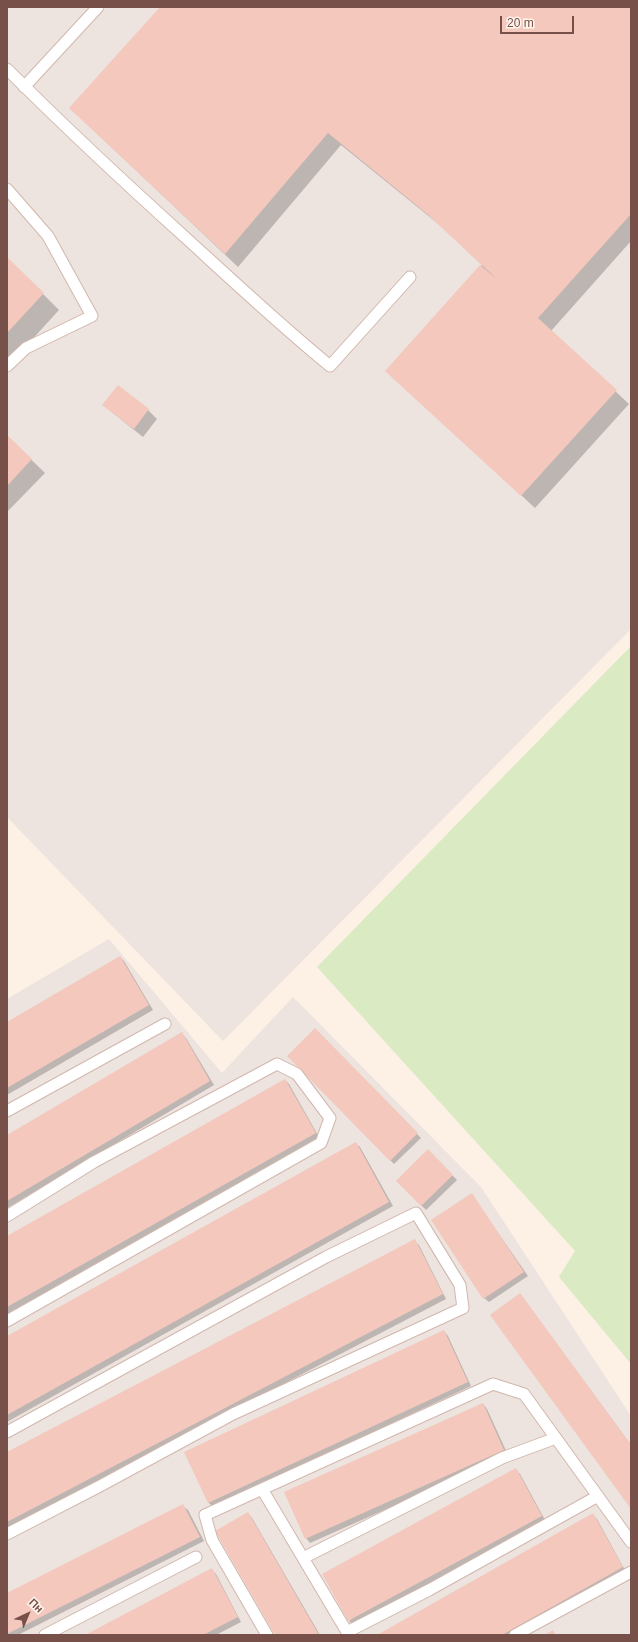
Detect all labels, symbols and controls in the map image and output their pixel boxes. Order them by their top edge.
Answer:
scale bar [502,8,576,34]
text: 20 m [507,16,534,30]
north arrow [8,1594,48,1634]
text: Пн [27,1596,46,1615]

